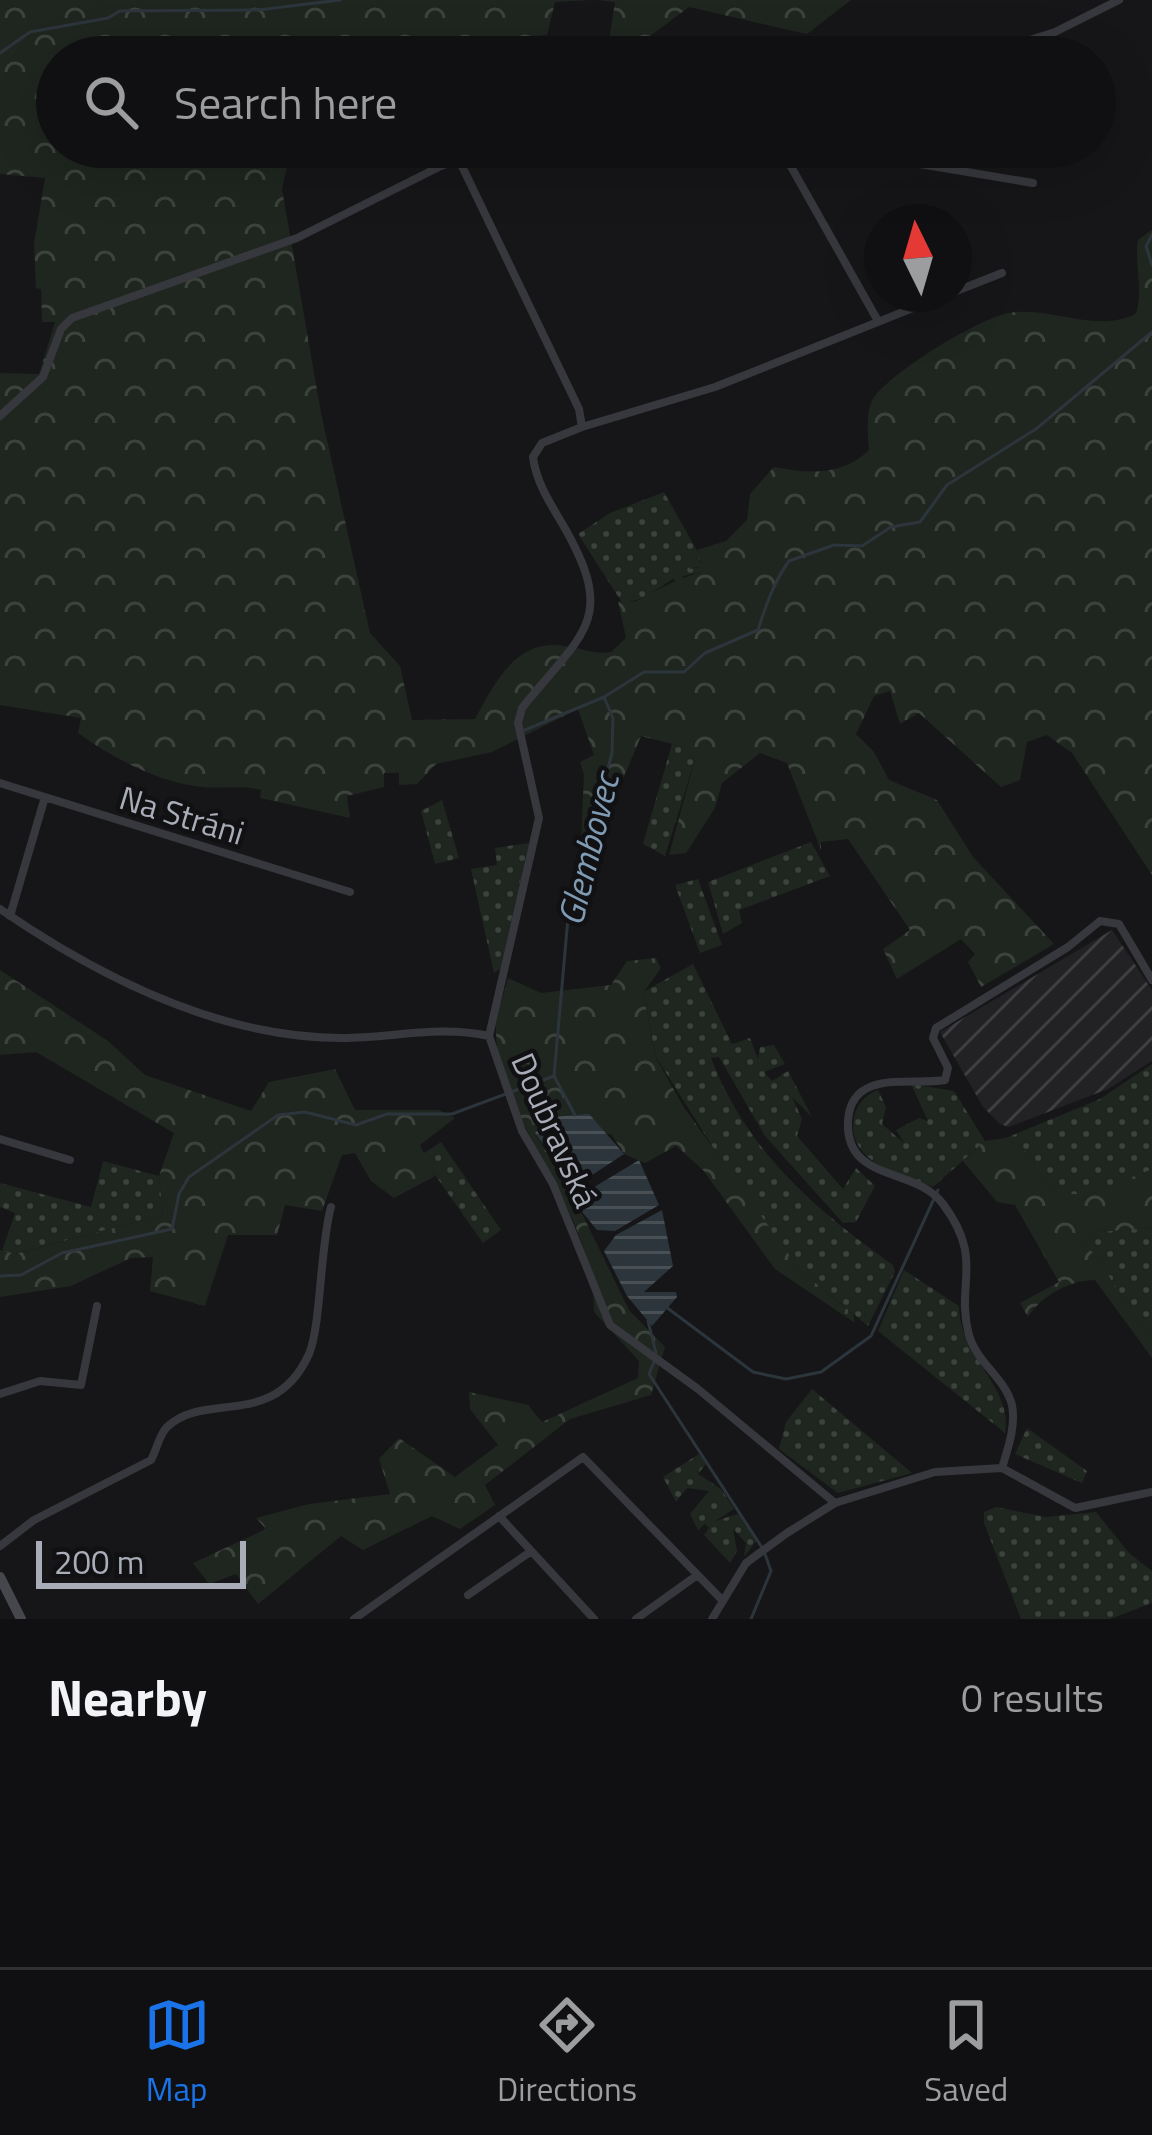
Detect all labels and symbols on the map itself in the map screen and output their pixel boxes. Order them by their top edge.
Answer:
north arrow [864,204,972,312]
water label: Glembovec [542,764,634,931]
street label: Na Stráni [113,772,251,858]
street label: Doubravská [499,1045,611,1215]
scale bar [36,1535,246,1588]

